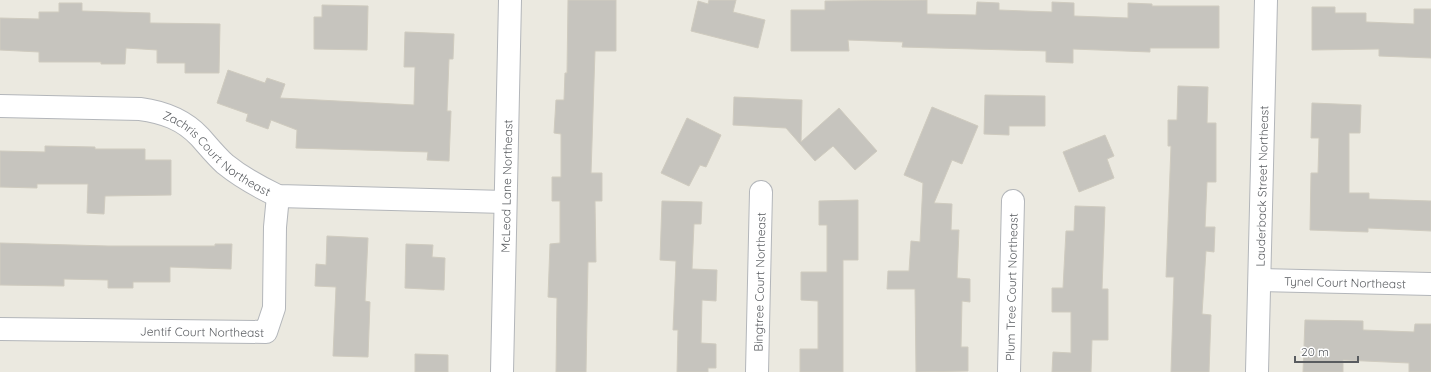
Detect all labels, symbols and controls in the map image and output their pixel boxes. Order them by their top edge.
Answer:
street label: Lauderback Street Northeast [1252,105,1271,267]
street label: Zachris Court Northeast [161,107,273,199]
street label: McLeod Lane Northeast [497,119,515,253]
street label: Bingtree Court Northeast [750,212,768,352]
street label: Plum Tree Court Northeast [1002,213,1020,361]
street label: Tynel Court Northeast [1284,273,1406,291]
street label: Jentif Court Northeast [140,323,264,339]
scale bar [1295,338,1358,364]
text: 20 m [1301,344,1329,359]

